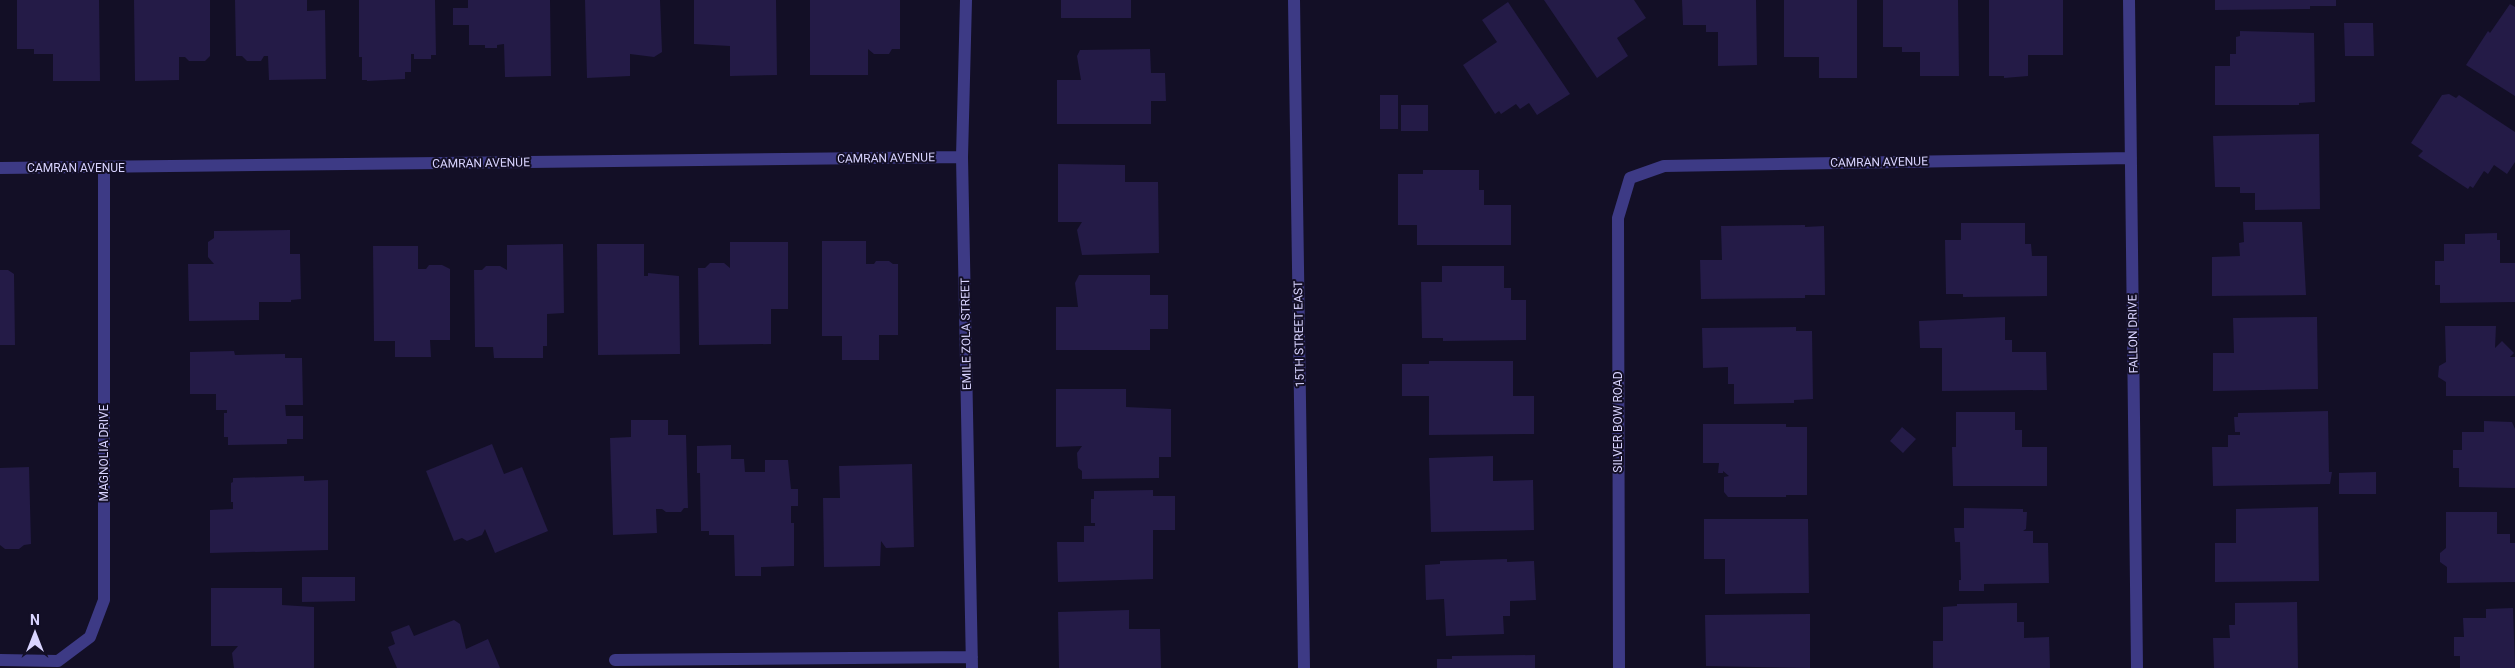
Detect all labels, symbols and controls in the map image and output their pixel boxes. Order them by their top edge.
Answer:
street label: CAMRAN AVENUE [837,150,935,166]
street label: CAMRAN AVENUE [1830,154,1928,170]
street label: CAMRAN AVENUE [432,155,530,171]
street label: CAMRAN AVENUE [27,161,125,175]
street label: EMILE ZOLA STREET [958,278,974,390]
street label: 15TH STREET EAST [1291,281,1307,387]
street label: FALLON DRIVE [2125,294,2141,374]
street label: SILVER BOW ROAD [1611,371,1625,473]
street label: MAGNOLIA DRIVE [97,404,111,501]
north arrow [10,608,60,658]
text: N [30,612,40,628]

